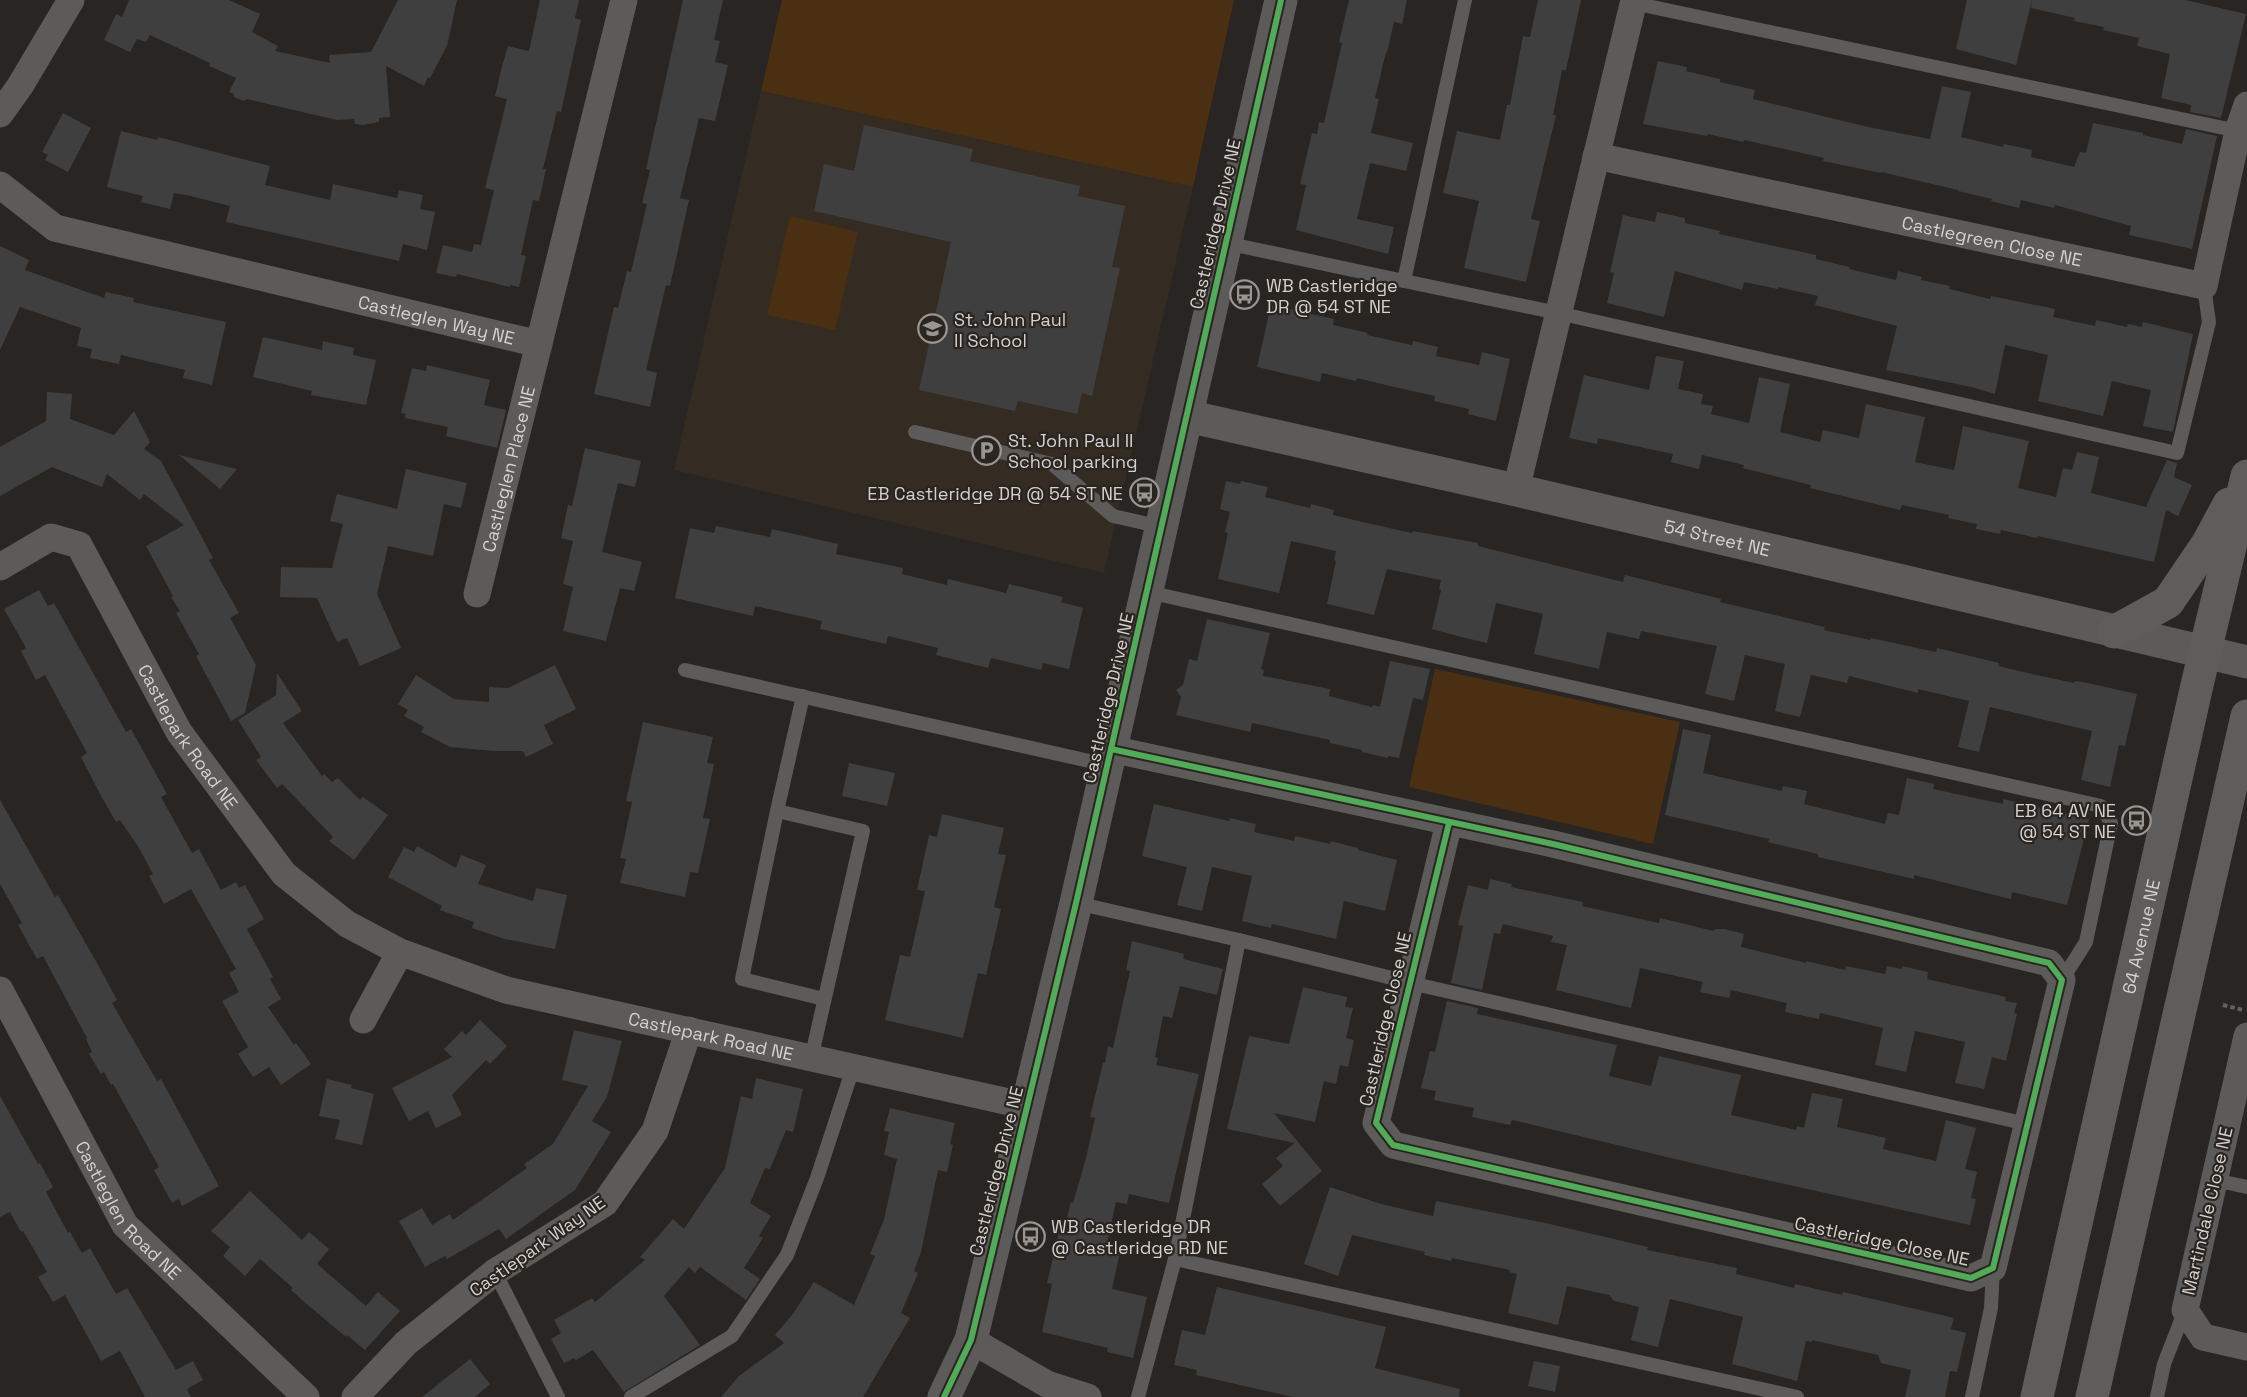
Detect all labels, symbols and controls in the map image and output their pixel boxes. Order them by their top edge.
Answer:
street label: Castleridge Drive NE [1184,137,1246,311]
street label: Castlegreen Close NE [1900,210,2084,271]
place label: WB Castleridge DR @ 54 ST NE [1266,274,1398,318]
bus stop icon: WB Castleridge DR @ 54 ST NE [1229,279,1261,311]
street label: Castleglen Way NE [356,290,517,349]
place label: St. John Paul II School [954,308,1066,352]
school or university icon: St. John Paul II School [917,313,949,345]
street label: Castleglen Place NE [476,383,540,554]
place label: St. John Paul II School parking [1008,429,1138,473]
parking icon: St. John Paul II School parking [971,434,1003,466]
bus stop icon: EB Castleridge DR @ 54 ST NE [1128,477,1160,509]
place label: EB Castleridge DR @ 54 ST NE [867,482,1123,505]
street label: 54 Street NE [1662,514,1773,561]
street label: Castleridge Drive NE [1077,611,1139,785]
street label: Castlepark Road NE [133,660,243,814]
place label: EB 64 AV NE @ 54 ST NE [2015,799,2116,843]
bus stop icon: EB 64 AV NE @ 54 ST NE [2121,804,2153,836]
street label: 64 Avenue NE [2116,877,2165,996]
street label: Castleridge Close NE [1354,930,1416,1108]
street label: Castlepark Road NE [626,1006,796,1065]
street label: Castleridge Drive NE [964,1084,1028,1258]
street label: Martindale Close NE [2176,1125,2238,1297]
street label: Castleglen Road NE [71,1137,186,1284]
street label: Castlepark Way NE [465,1190,609,1302]
street label: Castleridge Close NE [1793,1211,1971,1271]
place label: WB Castleridge DR @ Castleridge RD NE [1051,1215,1228,1259]
bus stop icon: WB Castleridge DR @ Castleridge RD NE [1014,1220,1046,1252]

